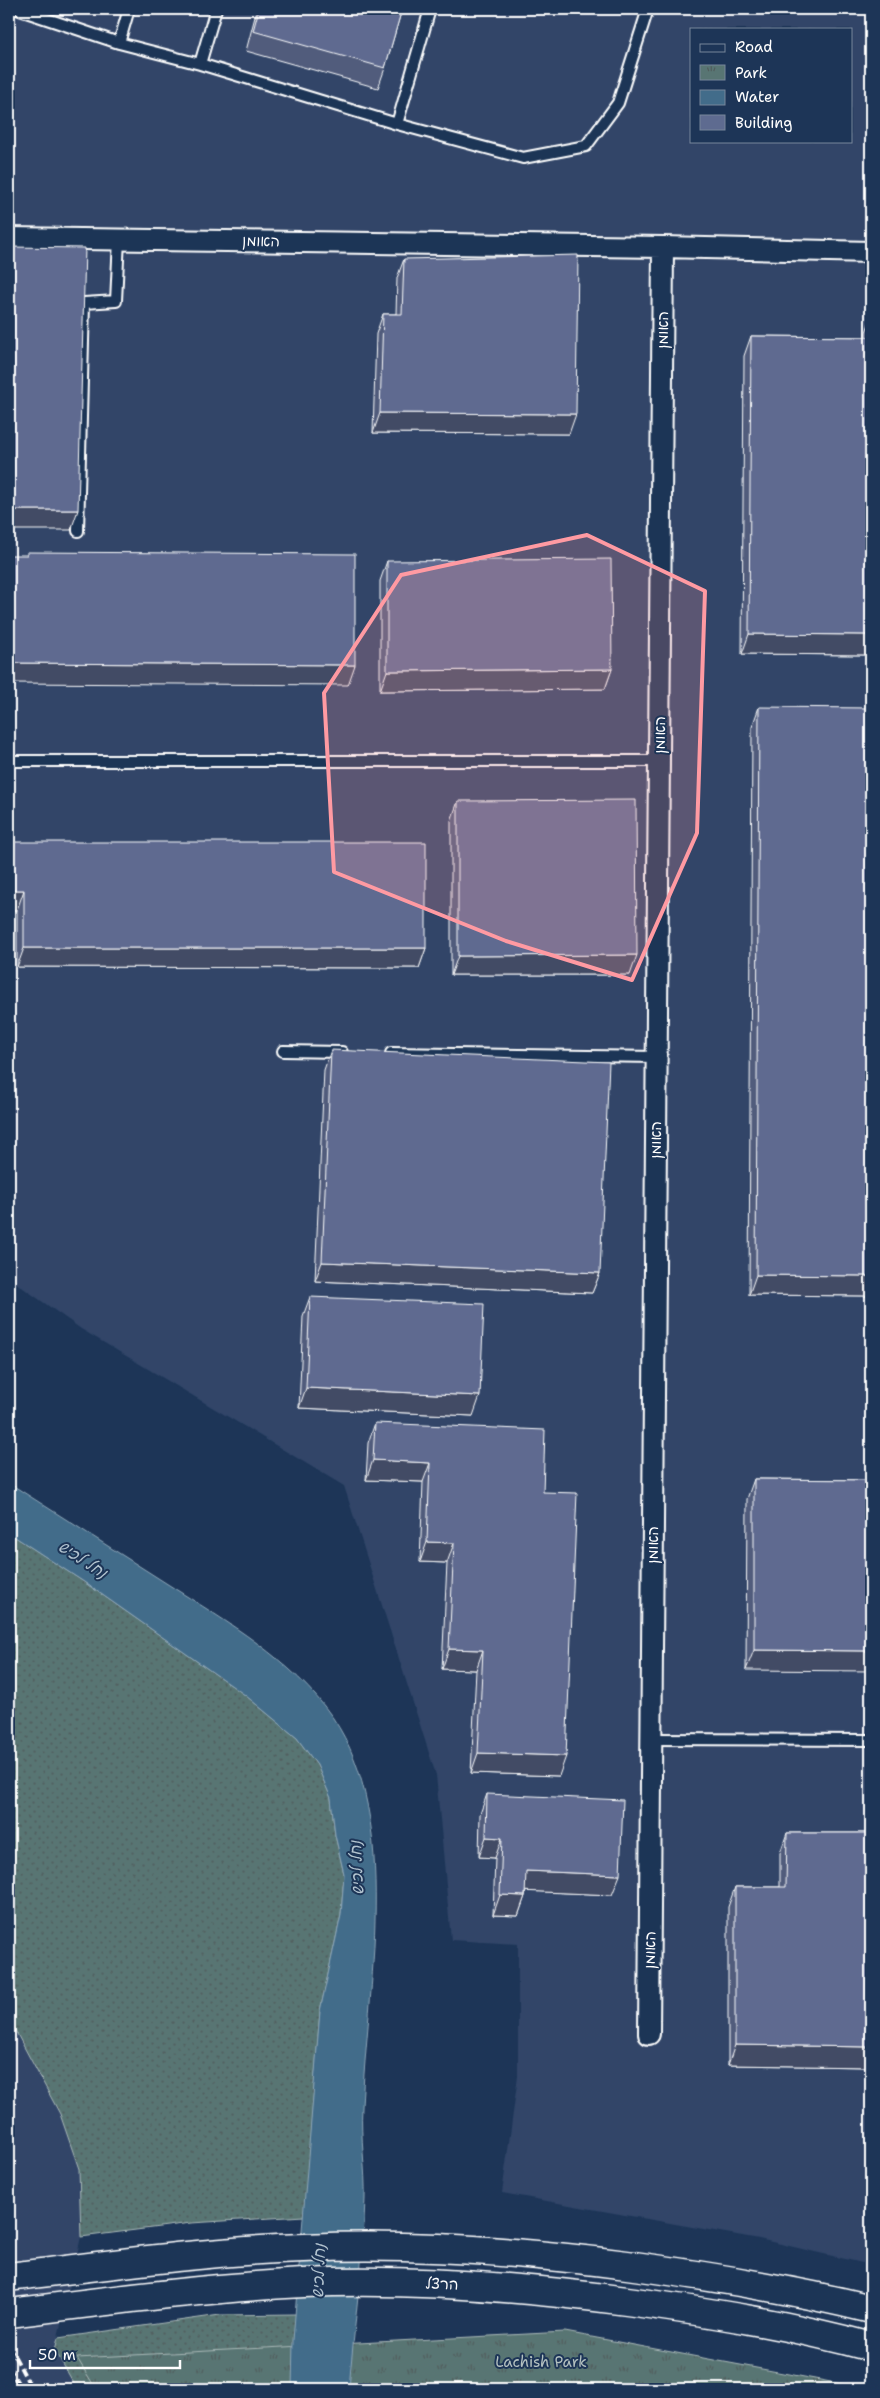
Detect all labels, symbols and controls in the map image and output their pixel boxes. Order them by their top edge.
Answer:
legend [690,28,852,142]
text: Road [735,37,773,57]
text: Park [735,63,767,83]
text: Water [735,87,779,107]
text: Building [735,113,792,133]
street label: האומן [242,231,280,251]
street label: האומן [653,311,673,349]
street label: האומן [650,716,670,754]
street label: האומן [646,1121,666,1159]
street label: האומן [643,1526,663,1564]
water label: נחל לכיש [54,1536,112,1584]
water label: נחל לכיש [345,1839,368,1896]
street label: האומן [640,1931,660,1969]
water label: נחל לכיש [307,2242,330,2298]
street label: הרצל [425,2273,459,2295]
scale bar [30,2338,180,2370]
text: 50 m [38,2345,76,2365]
park label: Lachish Park [495,2352,587,2372]

